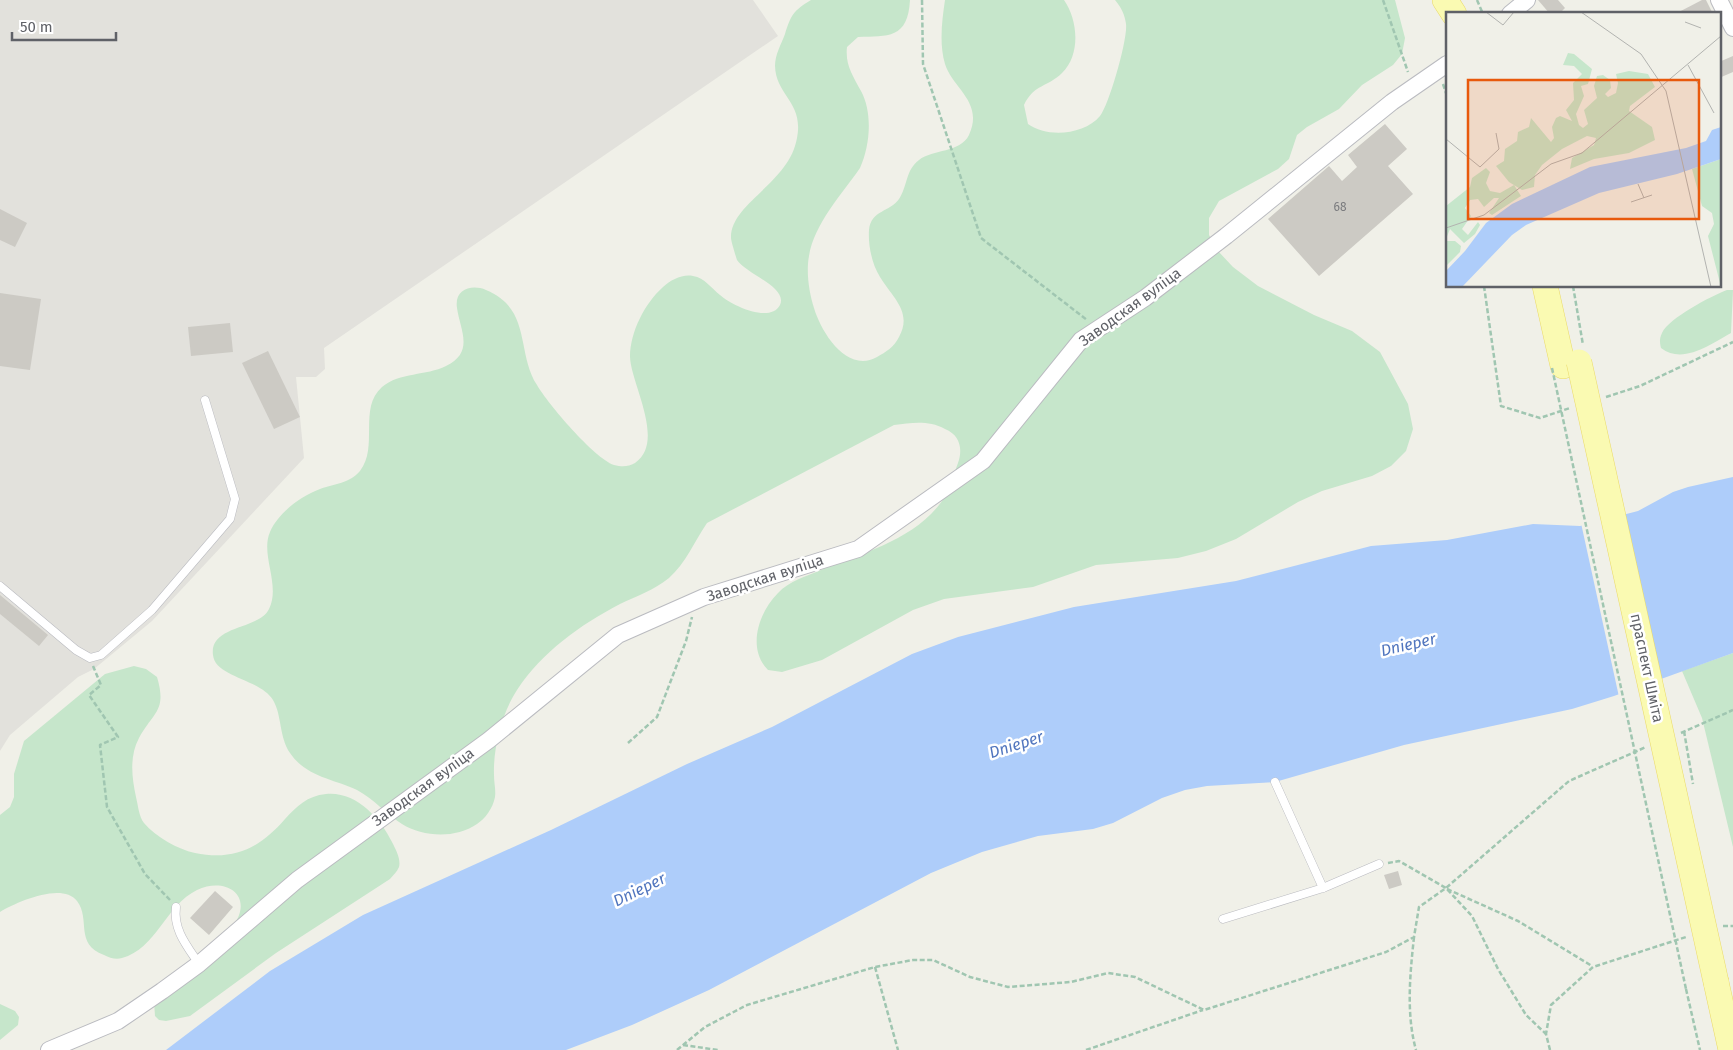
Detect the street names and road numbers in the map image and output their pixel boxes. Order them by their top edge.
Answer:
street label: Заводская вуліца [1075,264,1185,350]
street label: Заводская вуліца [704,551,826,605]
street label: праспект Шміта [1627,612,1667,724]
street label: Заводская вуліца [368,744,478,830]

